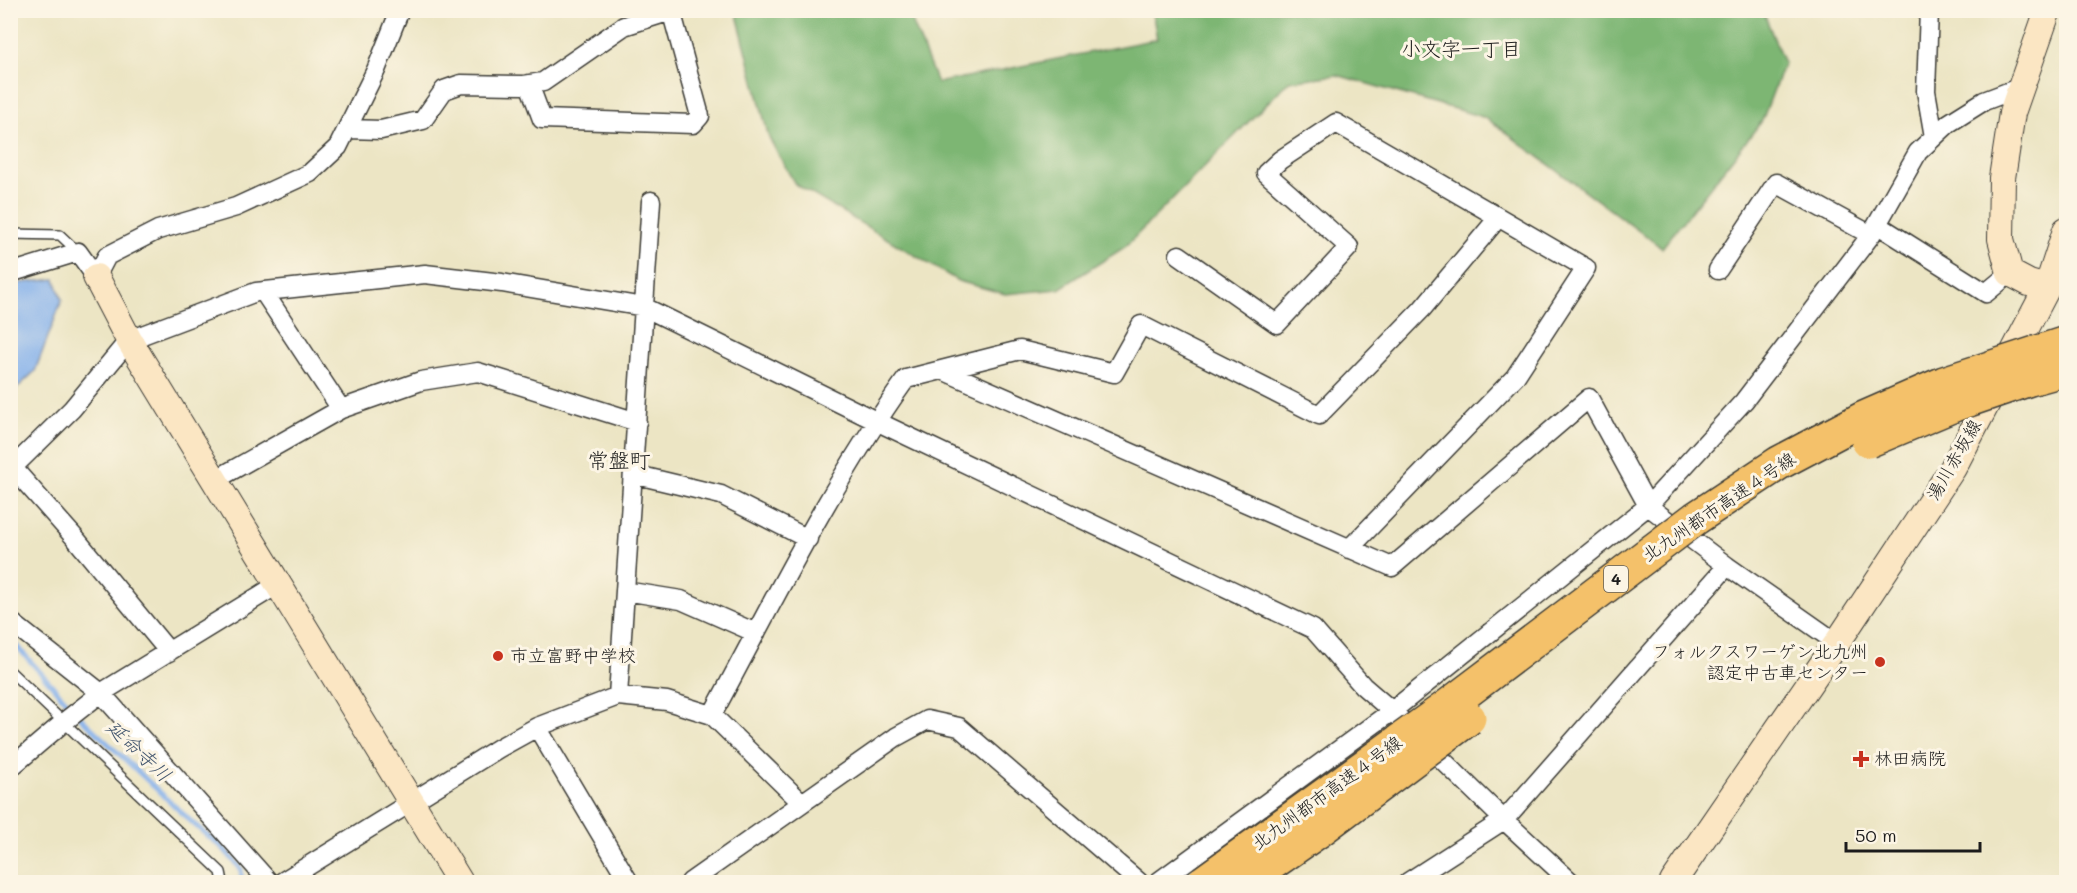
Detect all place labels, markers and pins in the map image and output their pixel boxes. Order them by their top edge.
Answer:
place label: フォルクスワーゲン北九州 認定中古車センター [1652,639,1868,684]
place label: 市立富野中学校 [510,643,636,667]
marker: 市立富野中学校 [491,649,505,663]
marker: フォルクスワーゲン北九州 認定中古車センター [1873,655,1887,669]
place label: 林田病院 [1874,746,1946,770]
marker: 林田病院 [1852,750,1870,768]

